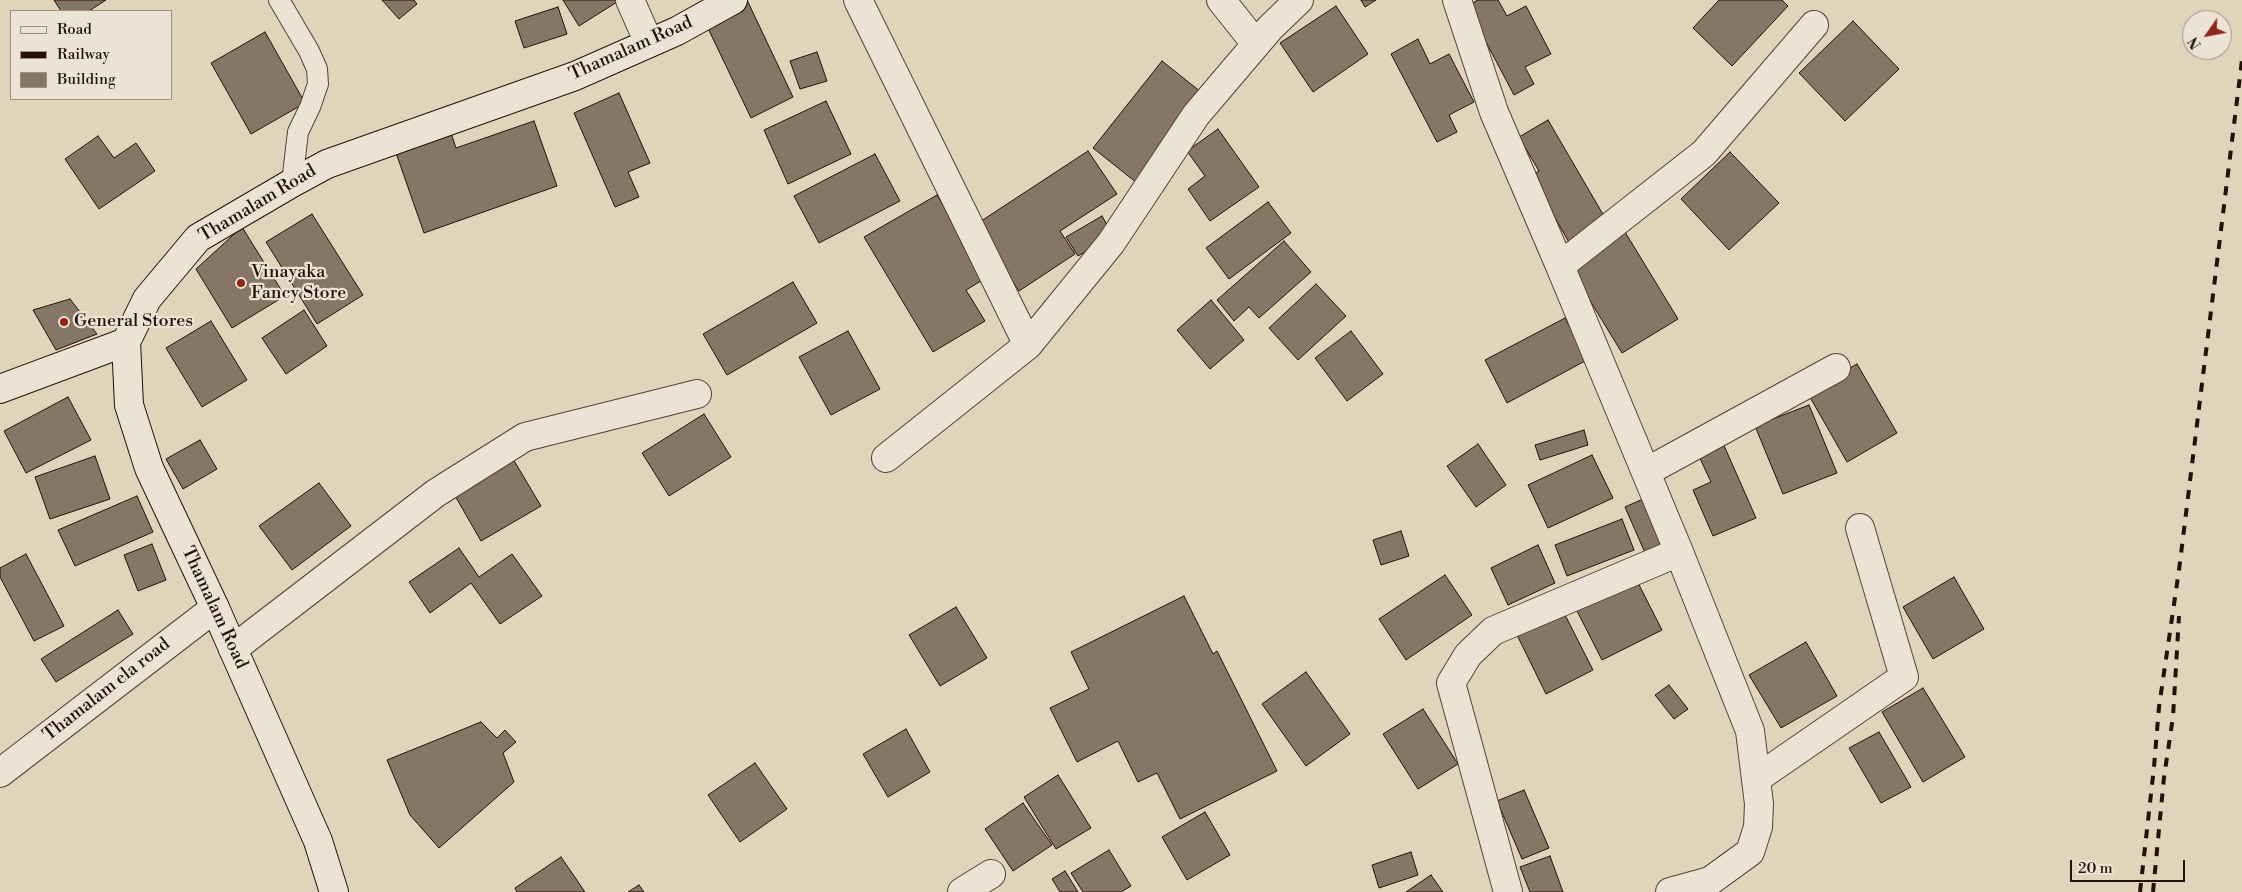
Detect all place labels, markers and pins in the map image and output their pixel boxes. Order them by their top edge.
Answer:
place label: Vinayaka Fancy Store [251,262,346,304]
marker: Vinayaka Fancy Store [235,277,247,289]
place label: General Stores [74,311,193,333]
marker: General Stores [58,316,70,328]

